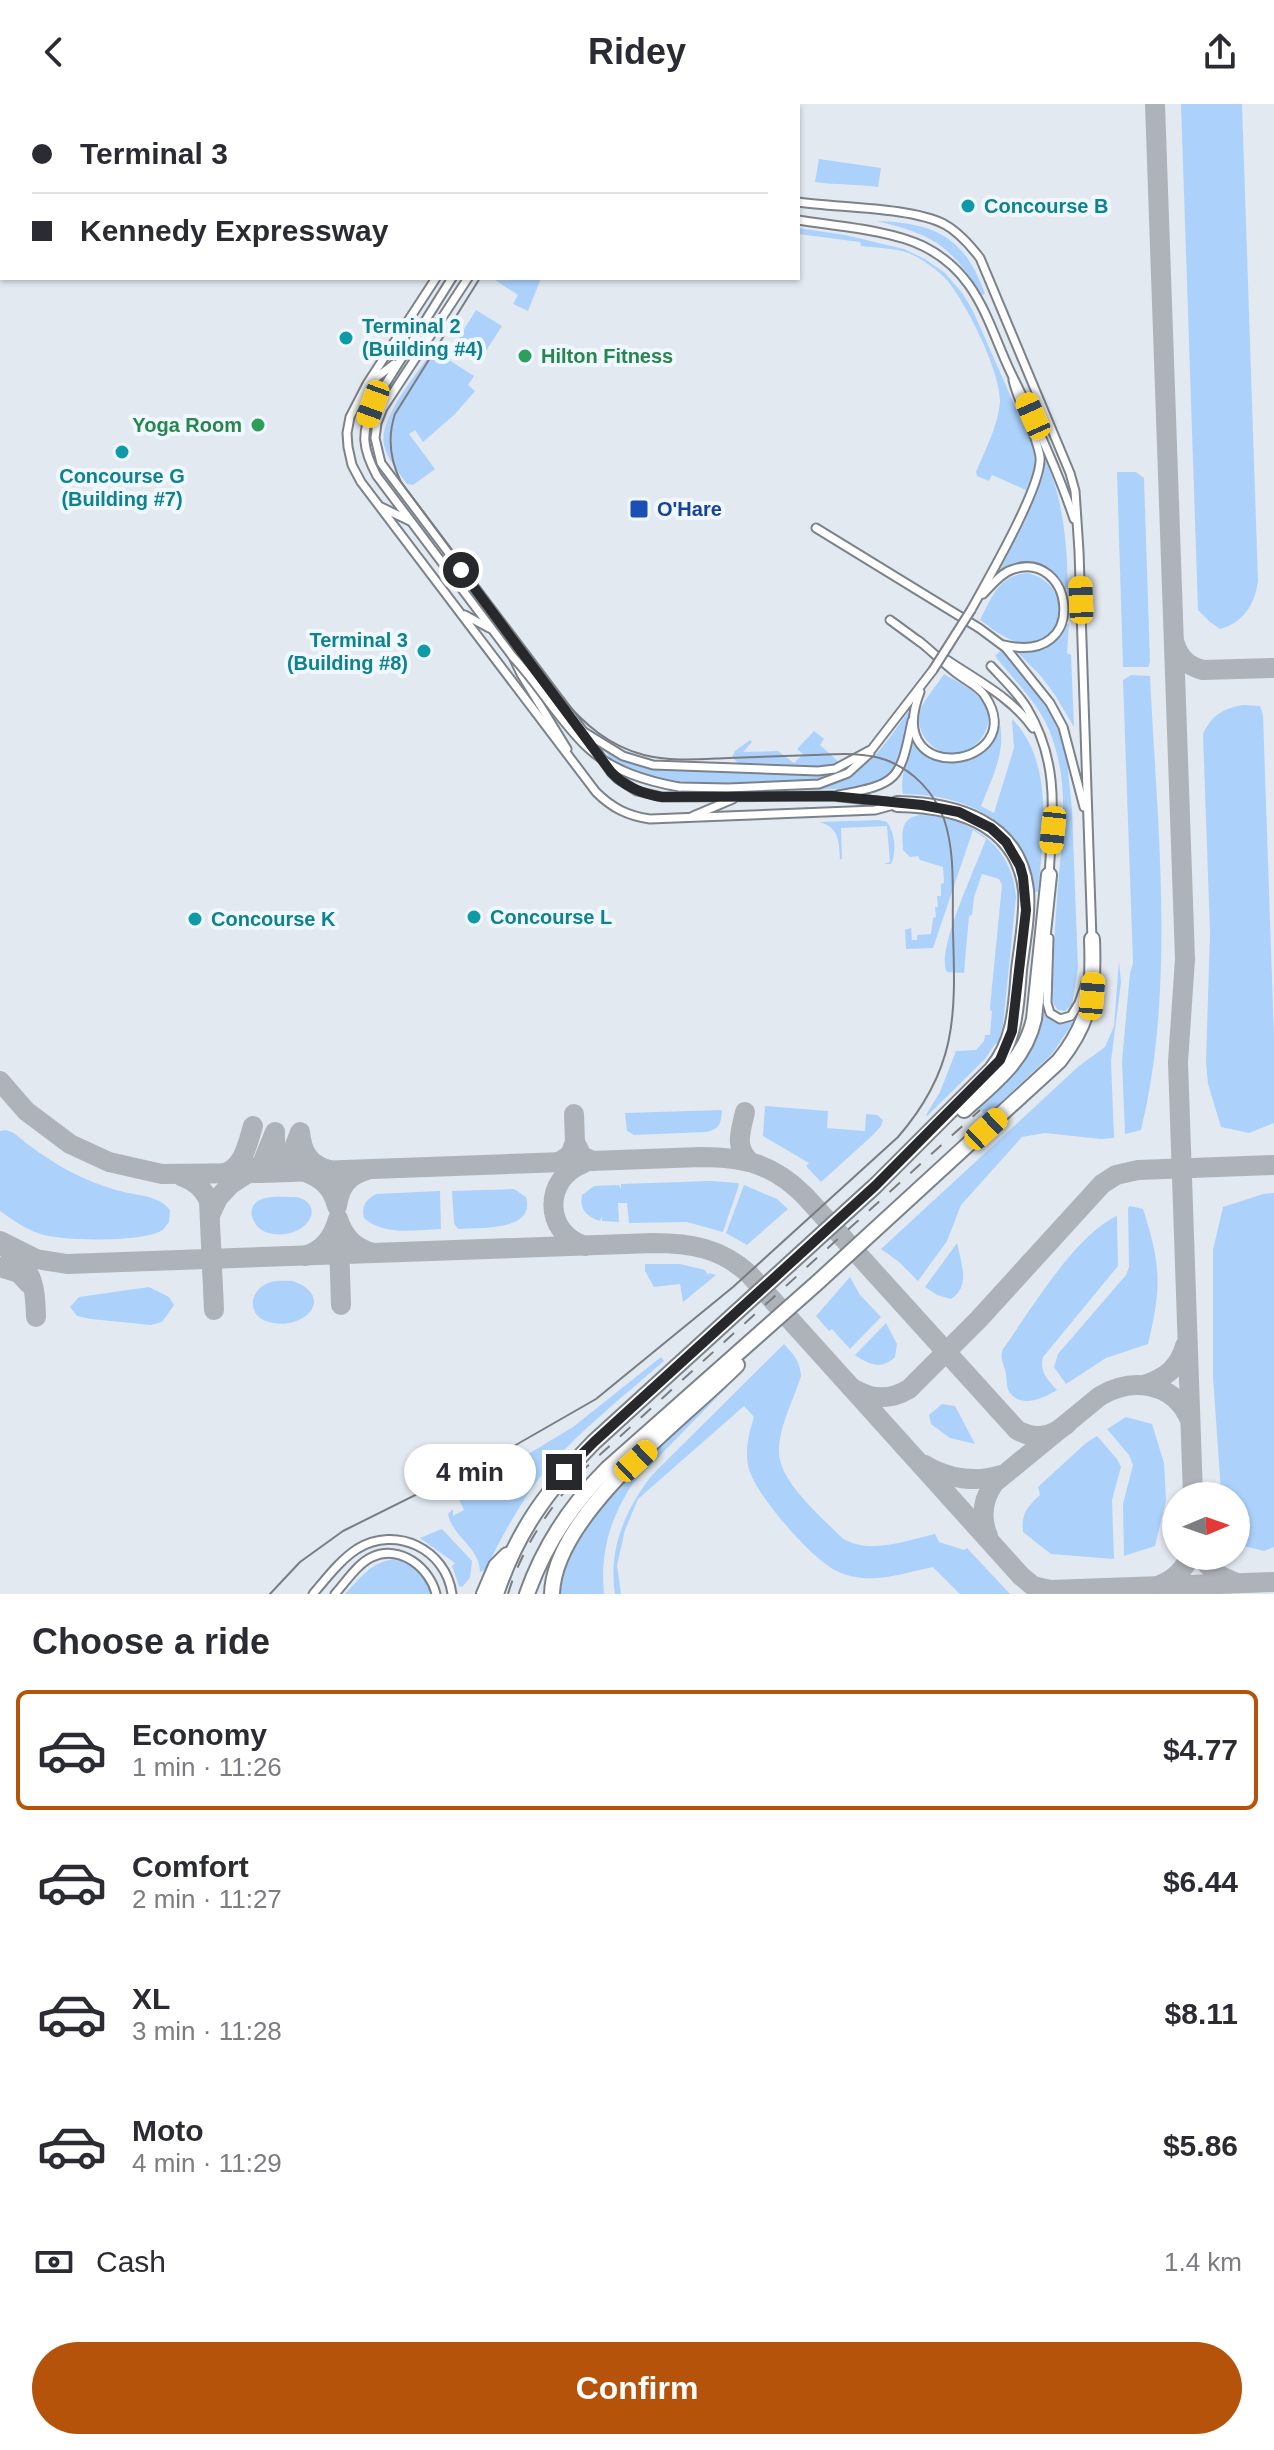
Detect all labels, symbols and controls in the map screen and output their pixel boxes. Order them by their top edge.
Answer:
icon: back [32,30,76,74]
icon: share [1198,30,1242,74]
text: Ridey [588,31,686,72]
text: Terminal 3 [80,137,228,170]
place label: Concourse B [984,195,1108,217]
marker: Concourse B [959,197,977,215]
text: Kennedy Expressway [80,214,388,247]
place label: Terminal 2 (Building #4) [362,315,483,360]
marker: Terminal 2 (Building #4) [337,329,355,347]
place label: Hilton Fitness [541,345,673,367]
marker: Hilton Fitness [516,347,534,365]
car [354,377,392,431]
car [1012,389,1054,443]
place label: Yoga Room [132,414,242,436]
marker: Yoga Room [249,416,267,434]
marker: Concourse G (Building #7) [113,443,131,461]
place label: Concourse G (Building #7) [59,465,185,510]
marker: O'Hare [628,498,650,520]
place label: O'Hare [657,498,722,520]
route start [443,552,479,588]
car [1068,576,1094,624]
place label: Terminal 3 (Building #8) [287,629,408,674]
marker: Terminal 3 (Building #8) [415,642,433,660]
car [1039,805,1067,855]
place label: Concourse L [490,906,612,928]
place label: Concourse K [211,908,336,930]
marker: Concourse L [465,908,483,926]
marker: Concourse K [186,910,204,928]
car [1078,971,1106,1021]
car [960,1104,1012,1154]
car [610,1436,662,1486]
callout: 4 min [404,1444,536,1500]
route end [546,1454,582,1490]
text: 4 min [436,1457,504,1487]
north arrow [1162,1482,1250,1570]
map controls [1162,1482,1250,1570]
text: Choose a ride [32,1621,270,1662]
icon: car [36,1714,108,1786]
text: Economy [132,1718,267,1751]
text: $4.77 [1163,1733,1238,1766]
text: 1 min · 11:26 [132,1752,282,1782]
icon: car [36,1846,108,1918]
text: Comfort [132,1850,249,1883]
text: $6.44 [1163,1865,1238,1898]
text: 2 min · 11:27 [132,1884,282,1914]
icon: car [36,1978,108,2050]
text: XL [132,1982,170,2015]
text: $8.11 [1165,1997,1238,2030]
text: 3 min · 11:28 [132,2016,282,2046]
icon: car [36,2110,108,2182]
text: Moto [132,2114,204,2147]
text: $5.86 [1163,2129,1238,2162]
text: 4 min · 11:29 [132,2148,282,2178]
icon: cash [32,2240,76,2284]
text: Cash [96,2245,166,2278]
text: 1.4 km [1164,2247,1242,2277]
button: Confirm [32,2342,1242,2434]

